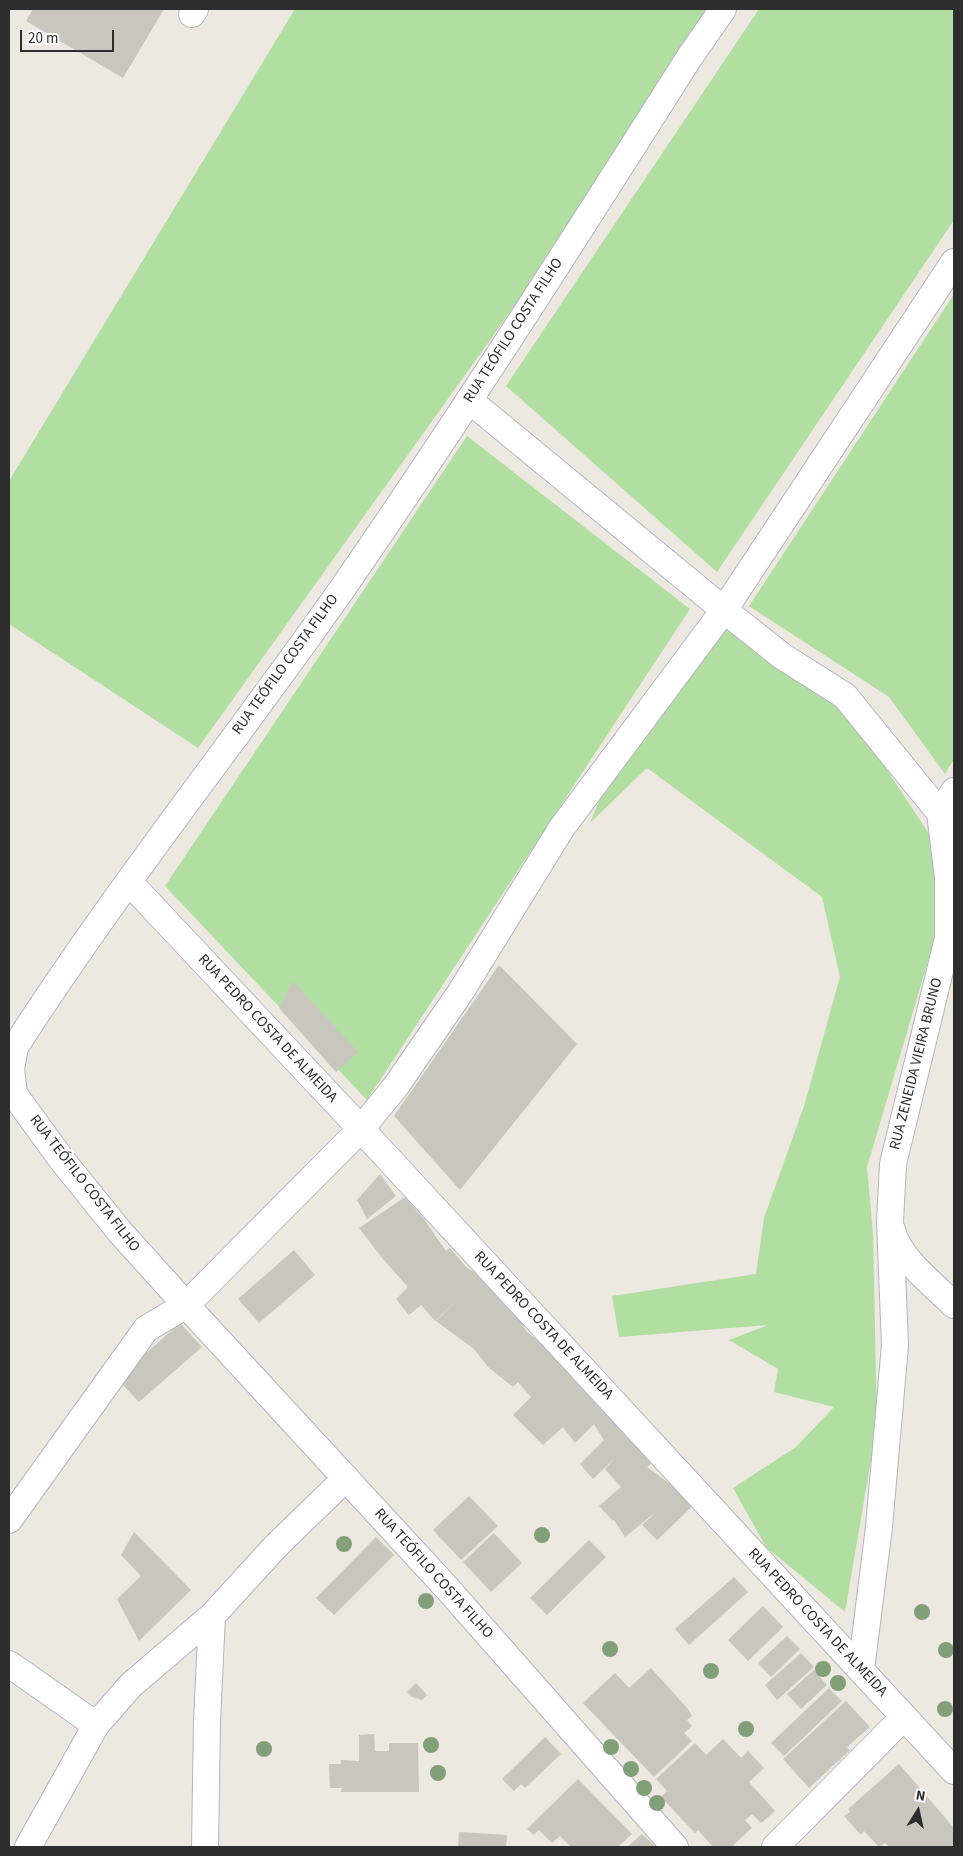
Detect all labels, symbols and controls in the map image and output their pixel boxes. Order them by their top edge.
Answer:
scale bar [22,20,116,52]
text: 20 m [28,28,58,49]
street label: RUA TEÓFILO COSTA FILHO [460,255,568,407]
street label: RUA TEÓFILO COSTA FILHO [229,591,343,739]
street label: RUA PEDRO COSTA DE ALMEIDA [194,951,340,1107]
street label: RUA ZENEIDA VIEIRA BRUNO [887,976,947,1152]
street label: RUA TEÓFILO COSTA FILHO [25,1112,143,1256]
street label: RUA PEDRO COSTA DE ALMEIDA [470,1248,616,1404]
street label: RUA TEÓFILO COSTA FILHO [370,1505,496,1643]
street label: RUA PEDRO COSTA DE ALMEIDA [744,1545,890,1701]
north arrow [893,1786,943,1836]
text: N [914,1786,927,1807]

